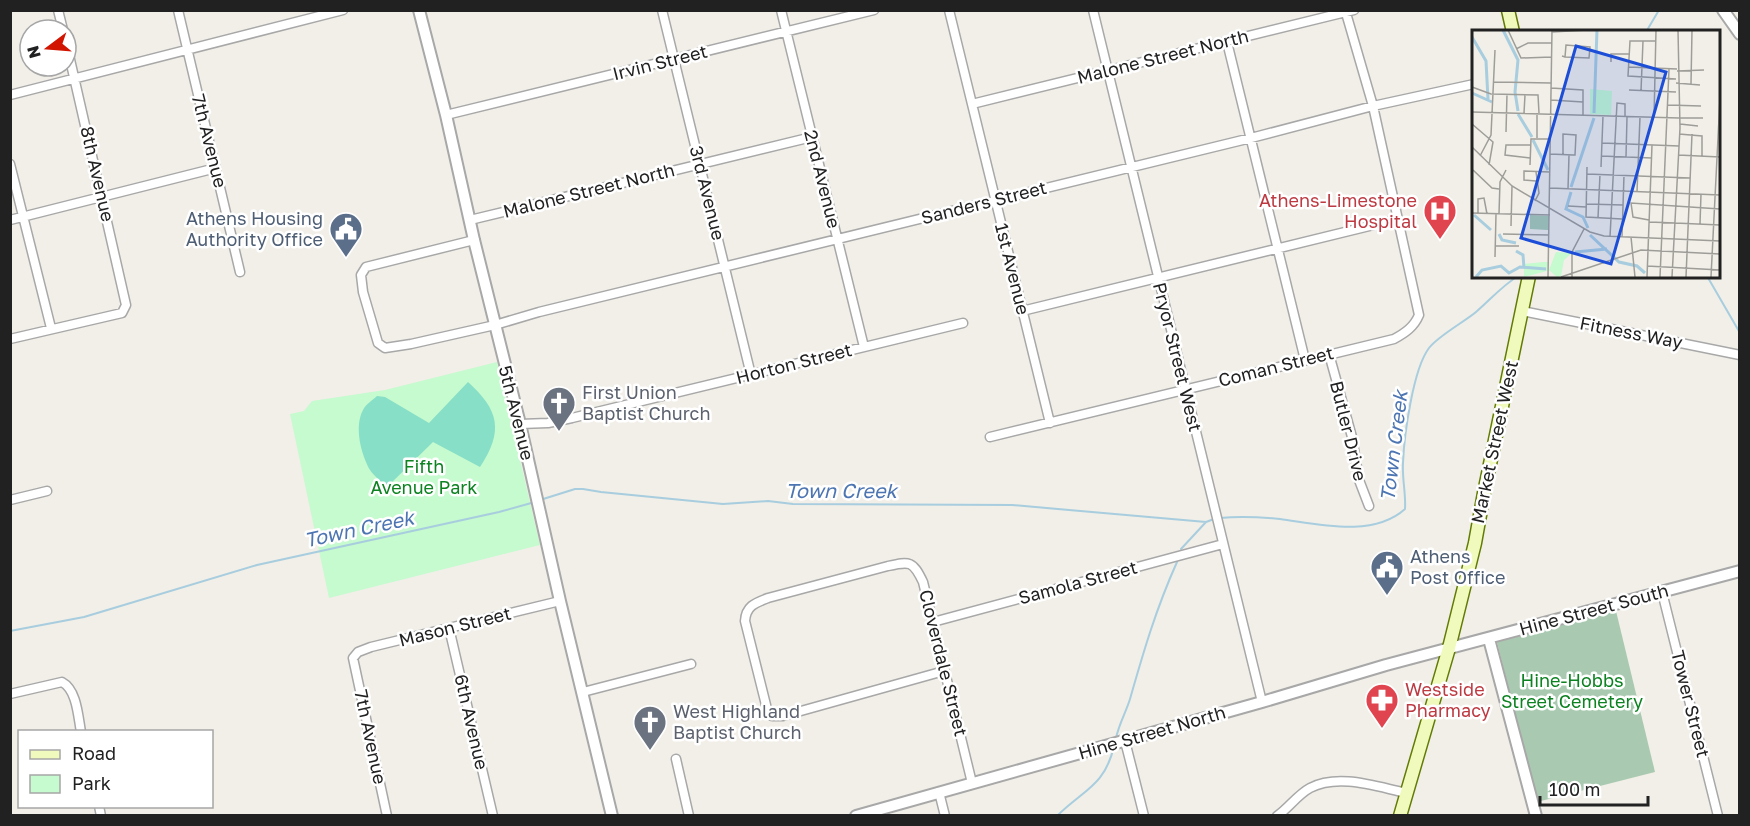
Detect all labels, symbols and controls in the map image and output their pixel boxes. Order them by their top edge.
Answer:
north arrow [18,18,78,78]
street label: Malone Street North [1075,24,1251,88]
inset map [1472,30,1720,278]
street label: Irvin Street [610,40,709,84]
text: N [22,44,45,61]
street label: 7th Avenue [188,92,232,190]
street label: 8th Avenue [76,124,120,224]
street label: 2nd Avenue [800,127,846,230]
street label: 3rd Avenue [686,143,730,242]
street label: Malone Street North [501,158,677,222]
street label: Sanders Street [919,176,1049,228]
place label: Athens-Limestone Hospital [1259,189,1417,232]
hospital icon: Athens-Limestone Hospital [1422,193,1458,240]
place label: Athens Housing Authority Office [186,207,323,250]
public building icon: Athens Housing Authority Office [328,211,364,258]
street label: 1st Avenue [991,221,1035,317]
street label: Pryor Street West [1149,280,1207,434]
street label: Fitness Way [1578,311,1684,353]
street label: Horton Street [734,338,854,388]
street label: Coman Street [1216,341,1336,391]
street label: Market Street West [1466,358,1522,525]
street label: 5th Avenue [495,363,539,462]
street label: Butler Drive [1326,378,1372,483]
place label: First Union Baptist Church [582,381,710,424]
church icon: First Union Baptist Church [541,385,577,432]
water label: Town Creek [1374,386,1412,503]
park label: Fifth Avenue Park [370,455,478,498]
water label: Town Creek [785,478,899,502]
water label: Town Creek [302,504,419,551]
place label: Athens Post Office [1410,545,1505,588]
public building icon: Athens Post Office [1369,549,1405,596]
street label: Samola Street [1016,556,1140,608]
street label: Hine Street South [1517,579,1671,640]
street label: Cloverdale Street [915,587,973,738]
street label: Mason Street [396,601,513,651]
street label: Tower Street [1667,648,1715,760]
park label: Hine-Hobbs Street Cemetery [1501,669,1643,712]
street label: 6th Avenue [450,672,494,772]
place label: Westside Pharmacy [1405,678,1491,721]
pharmacy icon: Westside Pharmacy [1364,682,1400,729]
street label: 7th Avenue [350,688,392,786]
place label: West Highland Baptist Church [673,700,801,743]
street label: Hine Street North [1075,700,1228,764]
church icon: West Highland Baptist Church [632,704,668,751]
legend [18,730,213,808]
text: Road [72,742,116,764]
scale bar [1540,769,1648,807]
text: Park [72,772,111,794]
text: 100 m [1549,778,1600,800]

